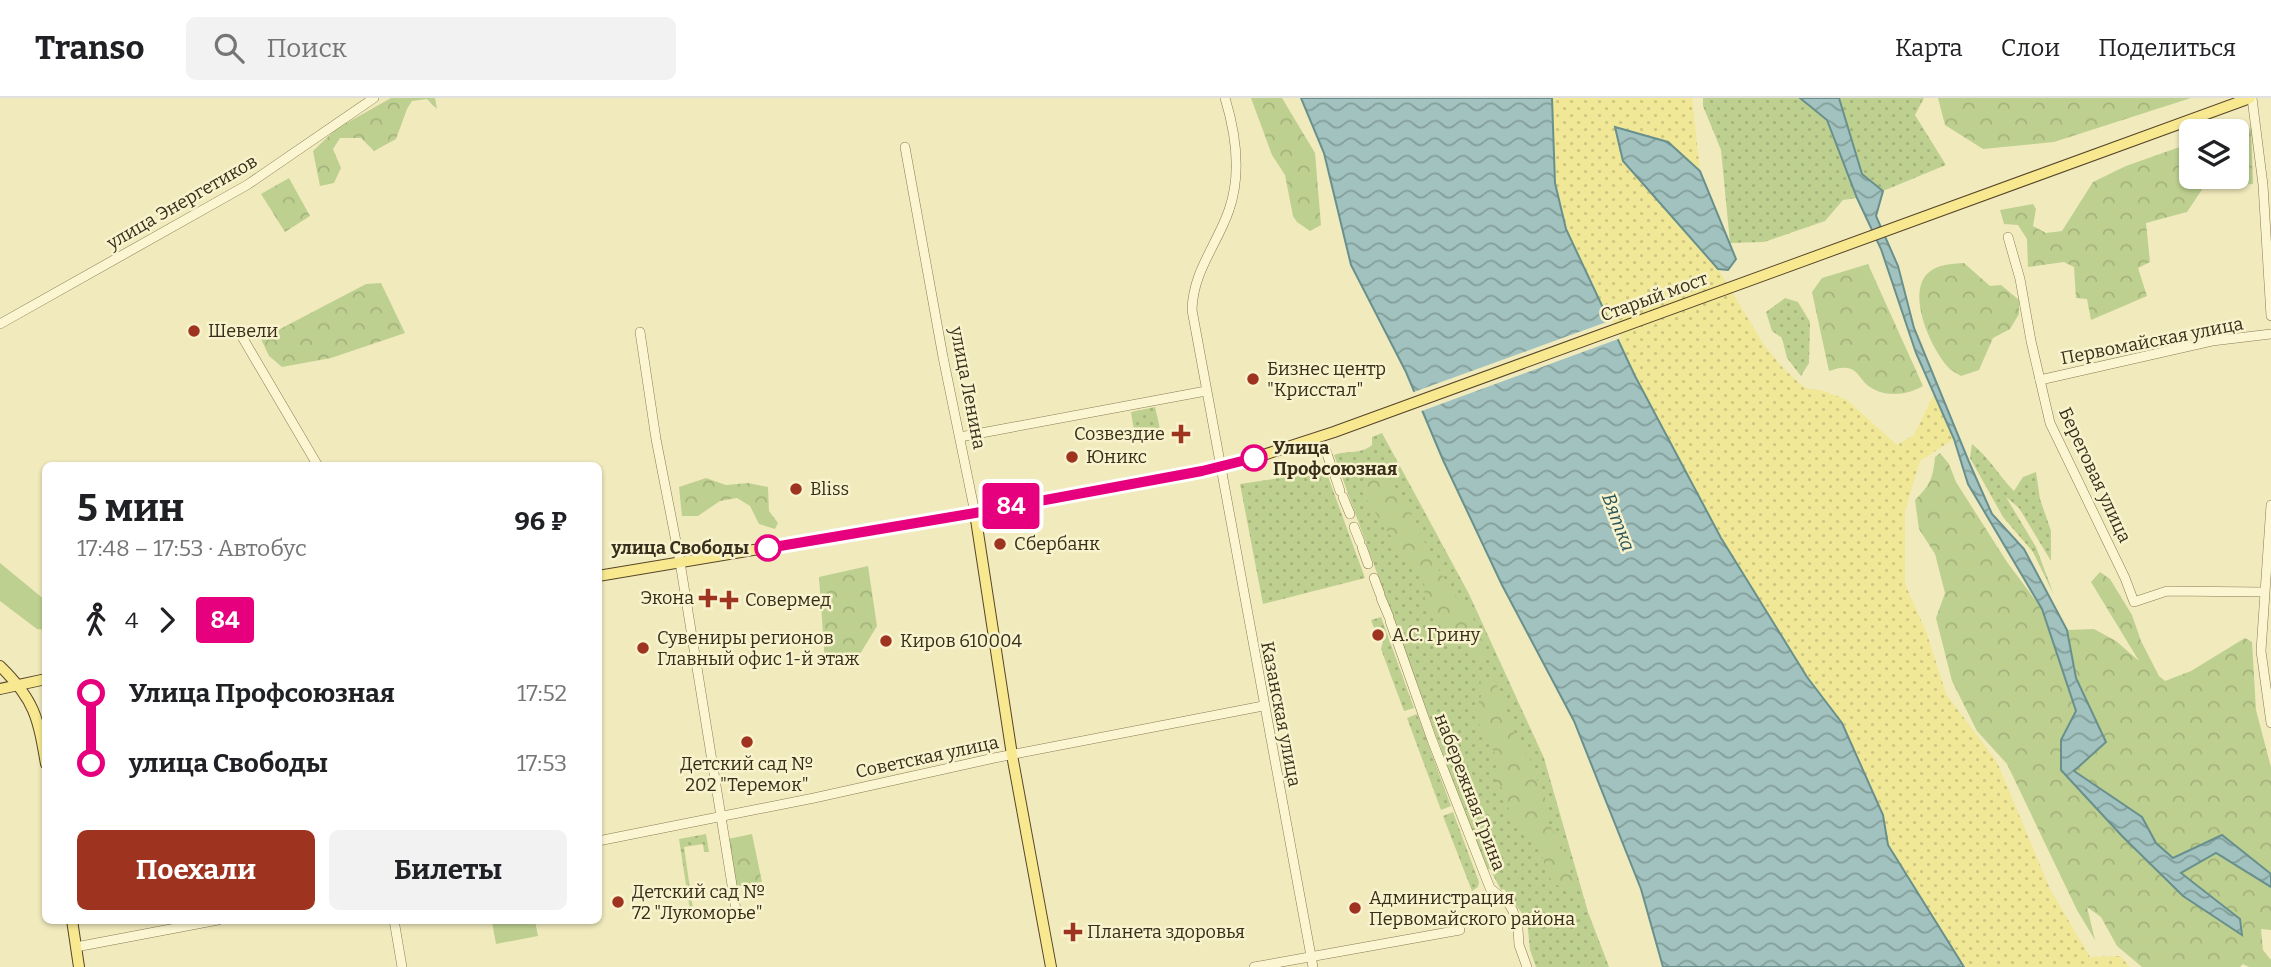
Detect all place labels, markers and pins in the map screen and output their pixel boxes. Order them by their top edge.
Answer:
place label: Шевели [208,320,278,342]
marker: Шевели [186,323,202,339]
place label: Бизнес центр "Крисстал" [1267,358,1386,401]
marker: Бизнес центр "Крисстал" [1245,371,1261,387]
place label: Созвездие [1074,423,1165,445]
marker: Созвездие [1171,424,1191,444]
place label: Улица Профсоюзная [1273,437,1397,480]
marker: Улица Профсоюзная [1241,445,1267,471]
place label: Юникс [1086,446,1147,468]
marker: Юникс [1064,449,1080,465]
place label: Bliss [810,478,849,500]
marker: Bliss [788,481,804,497]
place label: Сбербанк [1014,533,1100,555]
marker: улица Свободы [755,535,781,561]
marker: Сбербанк [992,536,1008,552]
place label: улица Свободы [610,537,749,559]
place label: Экона [640,587,694,609]
place label: Совермед [745,589,831,611]
marker: Экона [700,590,716,606]
marker: Совермед [719,590,739,610]
place label: А.С. Грину [1392,624,1481,646]
place label: Сувениры регионов Главный офис 1-й этаж [657,627,860,670]
marker: А.С. Грину [1370,627,1386,643]
place label: Киров 610004 [900,630,1022,652]
marker: Киров 610004 [878,633,894,649]
marker: Сувениры регионов Главный офис 1-й этаж [635,640,651,656]
marker: Детский сад № 202 "Теремок" [739,734,755,750]
place label: Детский сад № 202 "Теремок" [680,753,814,796]
place label: Детский сад № 72 "Лукоморье" [632,881,765,924]
place label: Администрация Первомайского района [1369,887,1575,930]
marker: Детский сад № 72 "Лукоморье" [610,894,626,910]
marker: Администрация Первомайского района [1347,900,1363,916]
place label: Планета здоровья [1087,921,1245,943]
marker: Планета здоровья [1065,924,1081,940]

